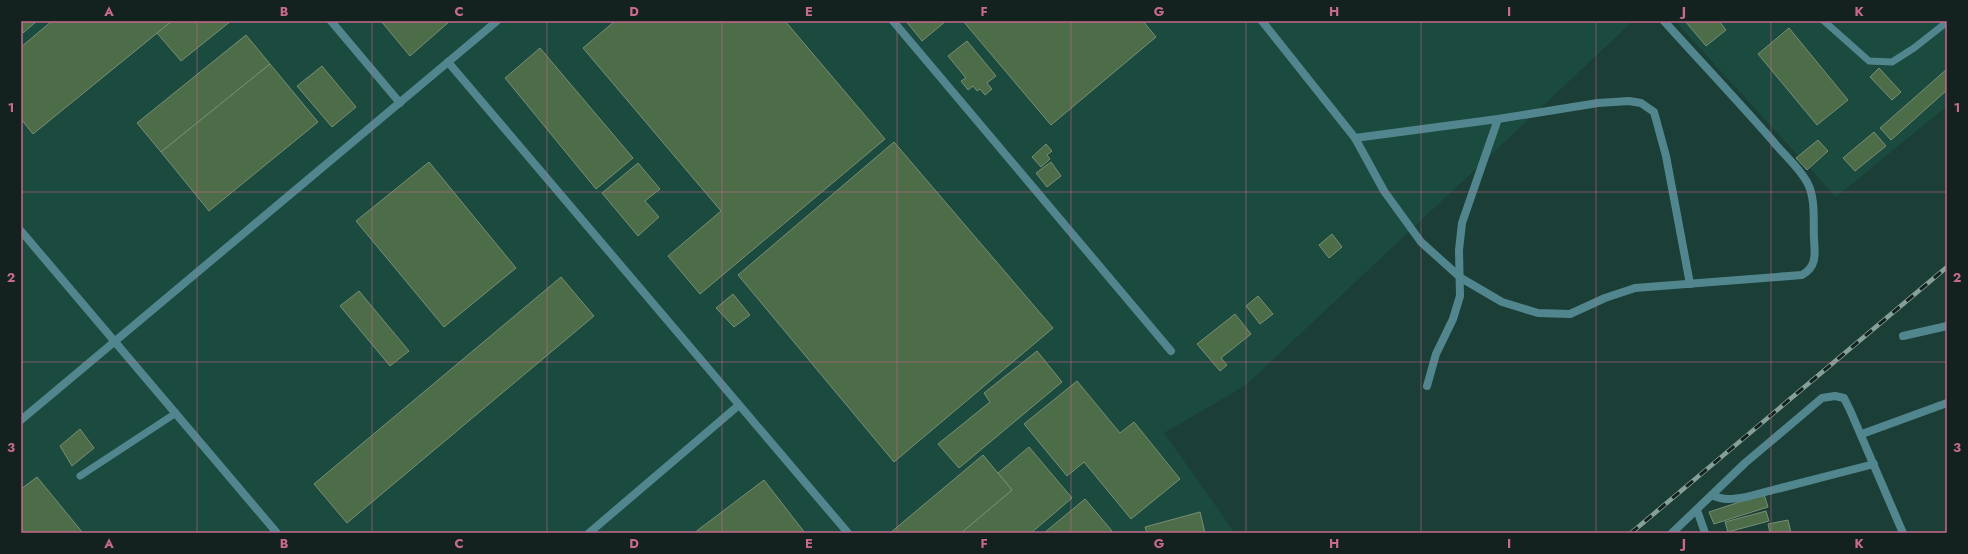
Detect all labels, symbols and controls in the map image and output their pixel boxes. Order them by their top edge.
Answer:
text: A [103,2,114,21]
text: B [280,2,289,21]
text: C [454,2,464,21]
text: D [629,2,639,21]
text: E [805,2,813,21]
text: F [980,2,988,21]
text: G [1154,2,1165,21]
text: H [1329,2,1339,21]
text: I [1507,2,1511,21]
text: J [1679,2,1686,21]
text: K [1854,2,1864,21]
text: 1 [8,98,14,117]
text: 1 [1954,98,1960,117]
text: 2 [7,268,15,287]
text: 2 [1953,268,1961,287]
text: 3 [7,438,15,457]
text: 3 [1953,438,1961,457]
text: A [103,534,114,553]
text: B [280,534,289,553]
text: C [454,534,464,553]
text: D [629,534,639,553]
text: E [805,534,813,553]
text: F [980,534,988,553]
text: G [1154,534,1165,553]
text: H [1329,534,1339,553]
text: I [1507,534,1511,553]
text: J [1679,534,1686,553]
text: K [1854,534,1864,553]

